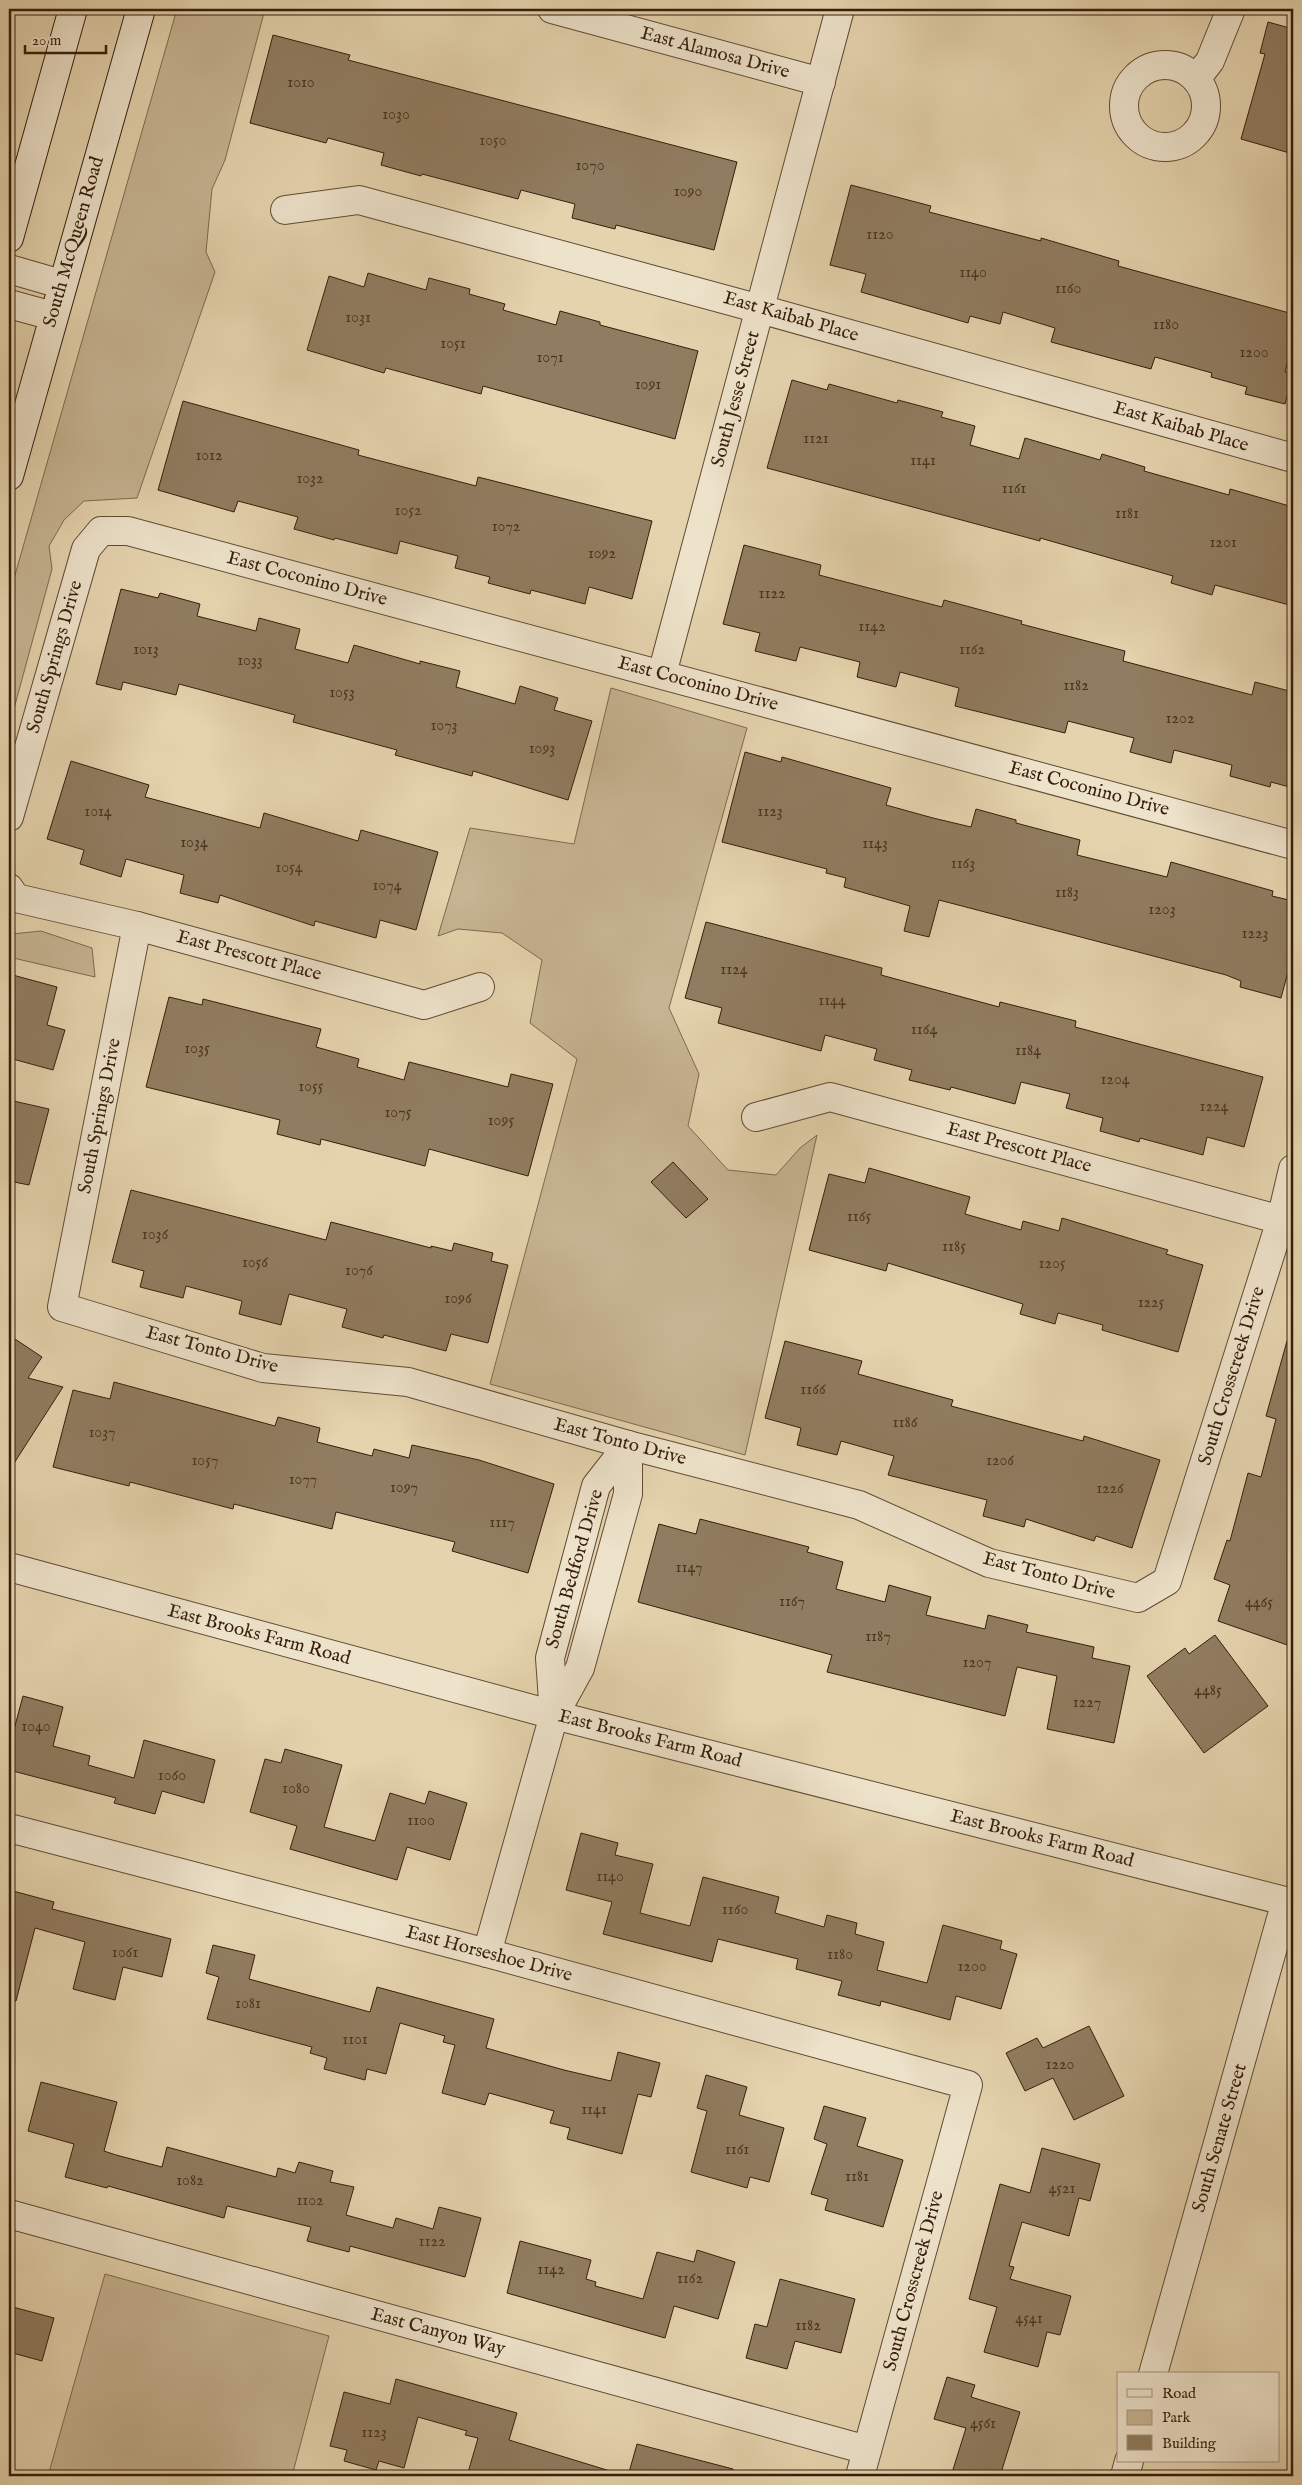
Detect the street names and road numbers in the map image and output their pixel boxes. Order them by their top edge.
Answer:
street label: East Alamosa Drive [638,22,792,84]
street label: South McQueen Road [38,153,110,330]
street label: East Kaibab Place [721,286,862,348]
street label: South Jesse Street [706,328,766,470]
street label: East Kaibab Place [1111,396,1252,458]
street label: East Coconino Drive [224,546,390,612]
street label: South Springs Drive [22,577,88,736]
street label: East Coconino Drive [615,651,781,717]
street label: East Coconino Drive [1006,756,1172,822]
street label: East Prescott Place [174,925,324,987]
street label: South Springs Drive [73,1036,127,1196]
street label: East Prescott Place [944,1117,1094,1179]
street label: South Crosscreek Drive [1193,1283,1271,1468]
street label: East Tonto Drive [143,1321,281,1379]
street label: East Tonto Drive [551,1413,689,1471]
street label: South Bedford Drive [541,1486,609,1651]
street label: East Tonto Drive [980,1547,1118,1605]
street label: East Brooks Farm Road [165,1599,354,1671]
street label: East Brooks Farm Road [556,1705,745,1774]
street label: East Brooks Farm Road [948,1805,1137,1874]
street label: East Horseshoe Drive [403,1920,575,1988]
street label: South Senate Street [1187,2060,1253,2215]
street label: South Crosscreek Drive [878,2188,950,2374]
street label: East Canyon Way [368,2303,508,2362]

